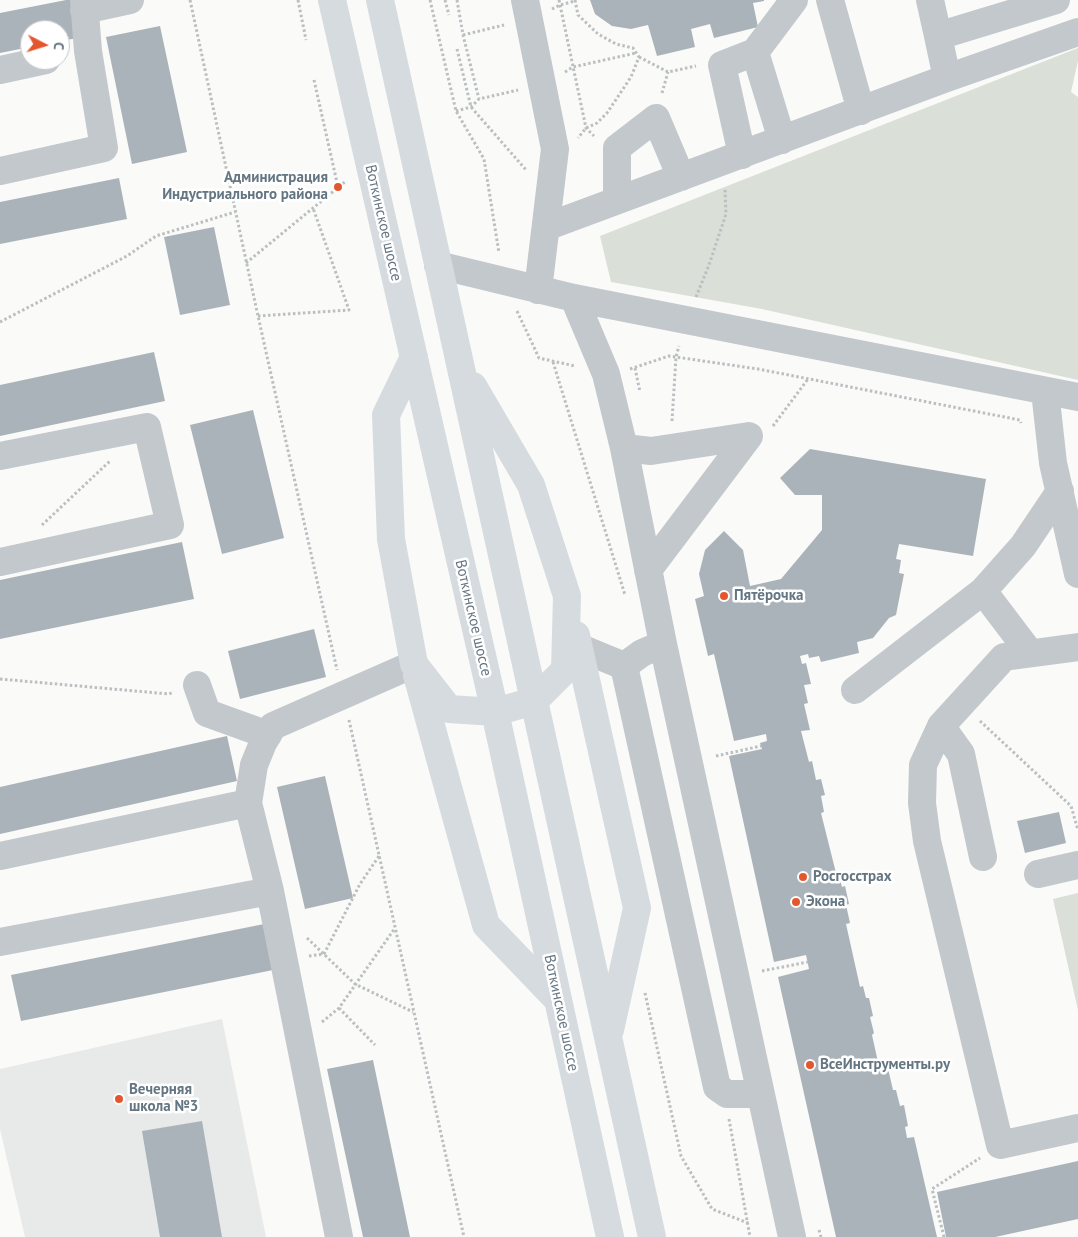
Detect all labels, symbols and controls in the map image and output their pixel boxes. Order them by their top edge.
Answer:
north arrow [20,20,70,70]
text: С [50,42,68,51]
street label: Воткинское шоссе [361,163,405,283]
place label: Администрация Индустриального района [162,169,328,204]
marker: Администрация Индустриального района [332,181,344,193]
street label: Воткинское шоссе [451,558,495,678]
place label: Пятёрочка [734,587,803,605]
marker: Пятёрочка [718,590,730,602]
place label: Росгосстрах [813,868,892,886]
marker: Росгосстрах [797,871,809,883]
place label: Экона [806,893,845,911]
marker: Экона [790,896,802,908]
street label: Воткинское шоссе [540,953,582,1073]
place label: ВсеИнструменты.ру [820,1056,950,1074]
marker: ВсеИнструменты.ру [804,1059,816,1071]
place label: Вечерняя школа №3 [129,1081,198,1116]
marker: Вечерняя школа №3 [113,1093,125,1105]

